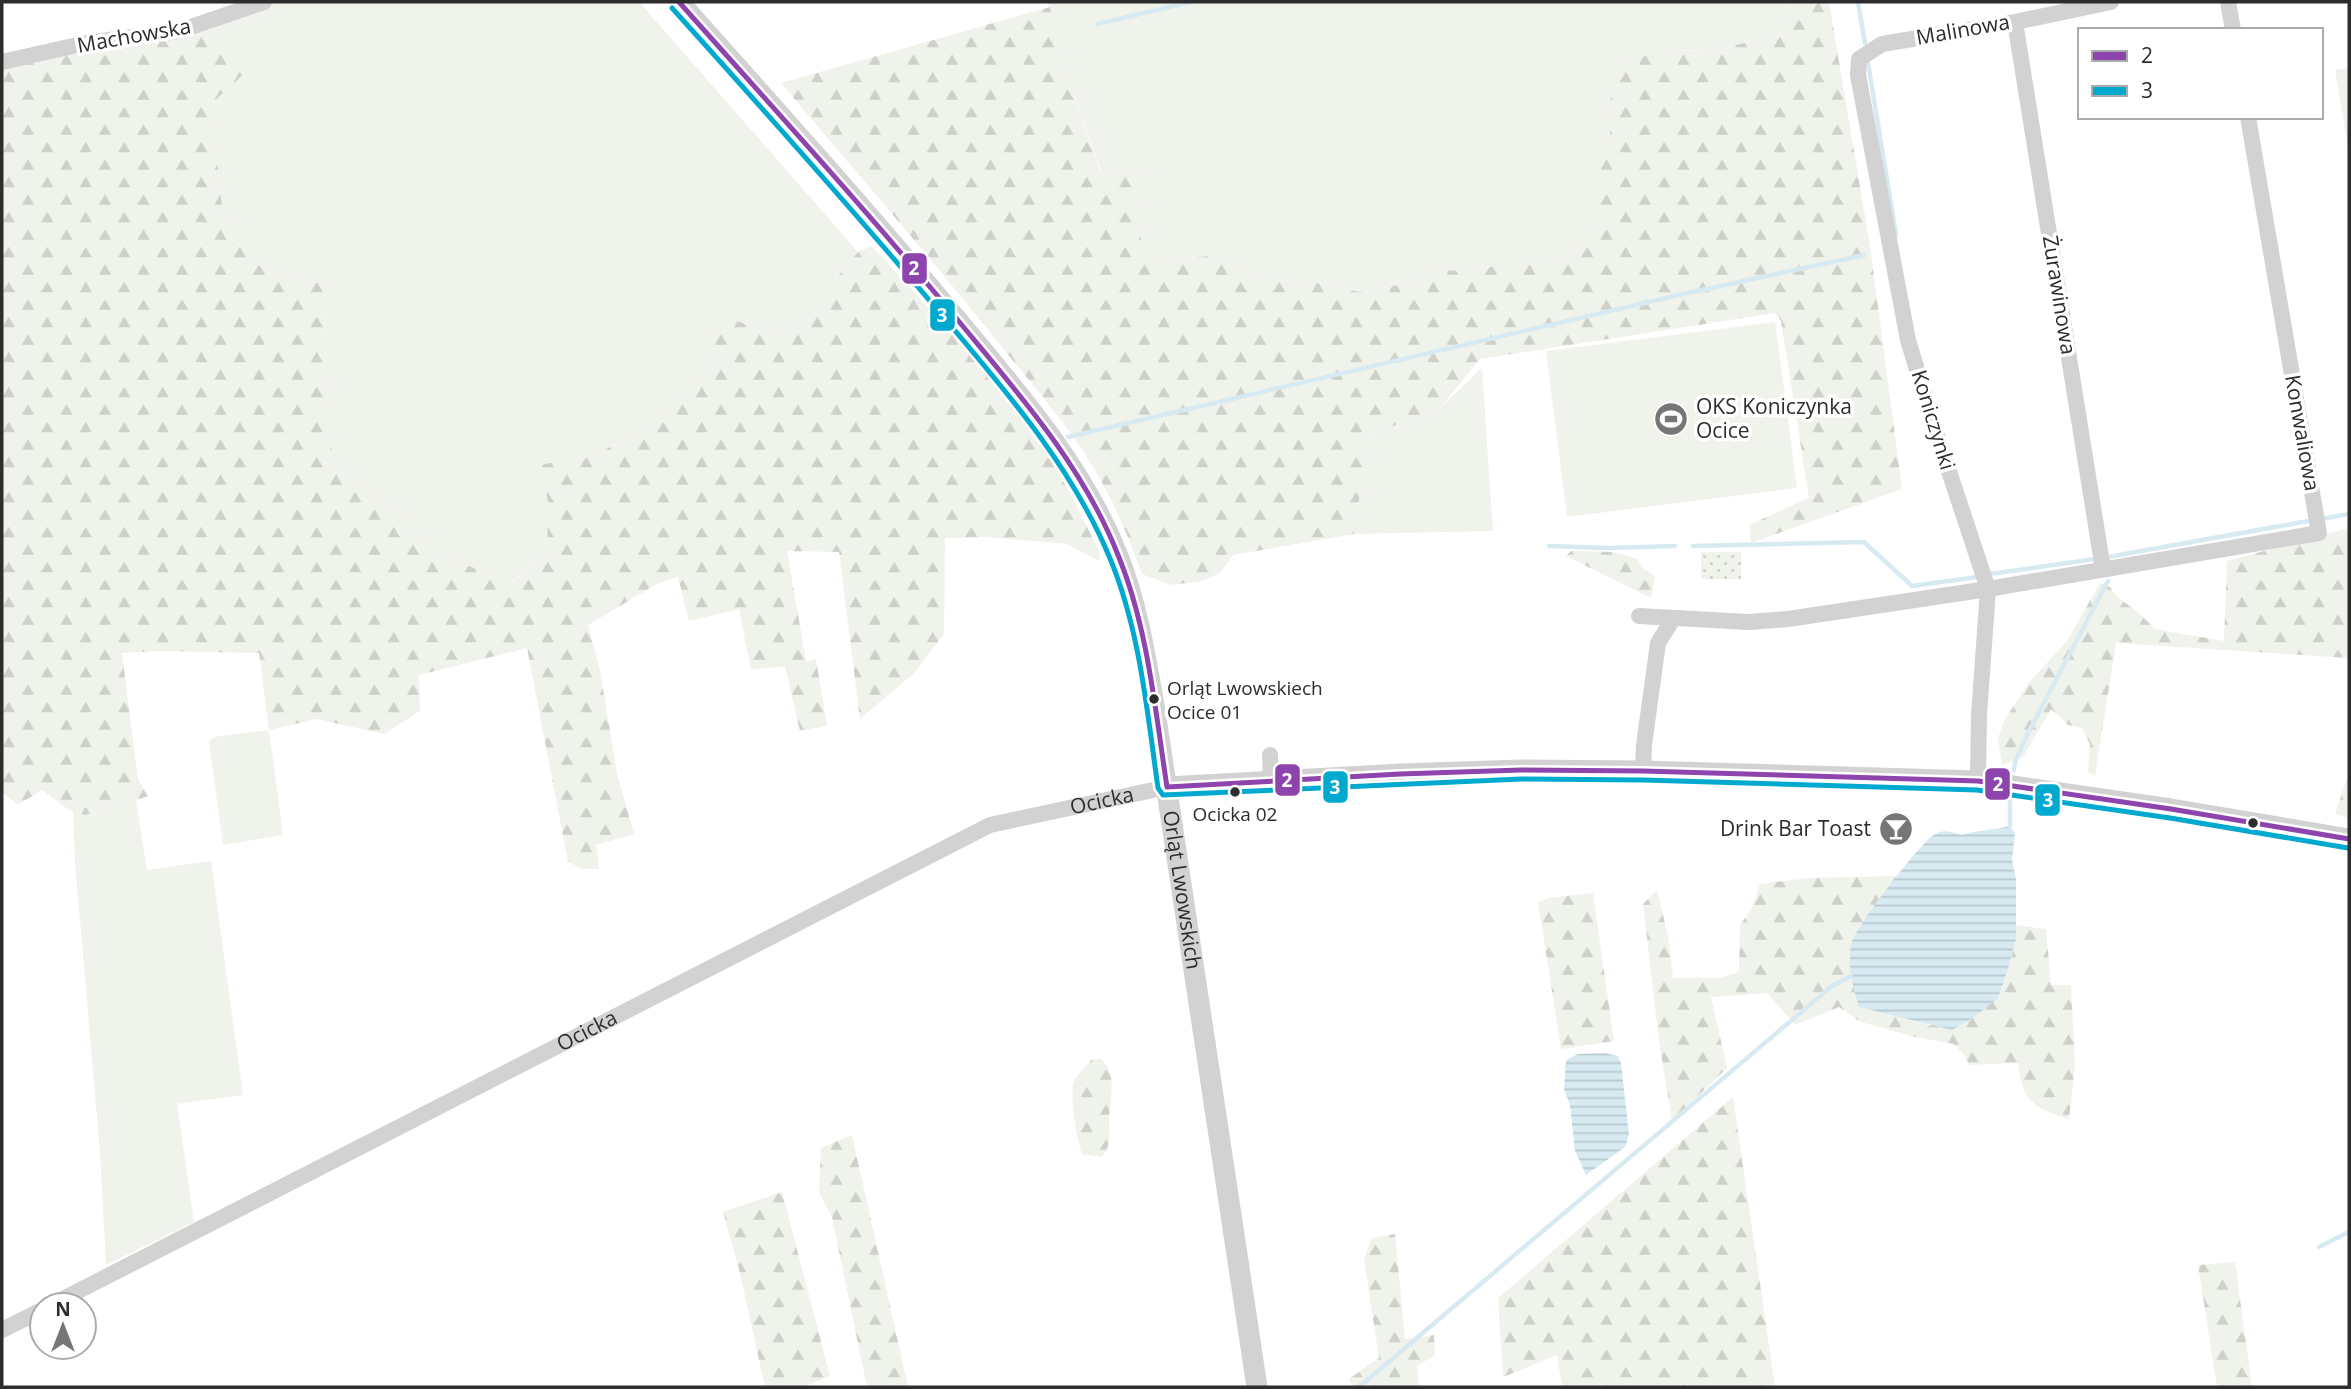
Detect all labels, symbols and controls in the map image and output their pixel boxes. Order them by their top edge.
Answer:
street label: Malinowa [1914,7,2012,51]
street label: Machowska [75,11,193,59]
legend [2078,28,2323,119]
text: 2 [2141,41,2153,69]
text: 3 [2141,76,2153,104]
street label: Żurawinowa [2037,233,2083,356]
line badge: 2 [901,252,928,285]
text: 2 [909,255,920,281]
line badge: 3 [929,298,956,332]
text: 3 [937,302,948,328]
street label: Koniczynki [1905,366,1962,473]
street label: Konwaliowa [2279,373,2327,493]
place label: OKS Koniczynka Ocice [1696,392,1852,444]
sports icon: OKS Koniczynka Ocice [1652,400,1690,438]
place label: Orląt Lwowskiech Ocice 01 [1167,675,1323,725]
marker: Orląt Lwowskiech Ocice 01 [1147,692,1161,706]
line badge: 2 [1274,763,1301,797]
text: 2 [1282,767,1293,793]
line badge: 2 [1984,767,2011,801]
line badge: 3 [1322,770,1349,804]
text: 2 [1993,771,2004,797]
text: 3 [1330,774,1341,800]
street label: Ocicka [1067,780,1136,820]
line badge: 3 [2034,783,2061,817]
marker: Ocicka 02 [1228,785,1242,799]
text: 3 [2043,787,2054,813]
place label: Ocicka 02 [1193,801,1277,827]
street label: Orląt Lwowskich [1157,808,1209,971]
bar icon: Drink Bar Toast [1877,810,1915,848]
place label: Drink Bar Toast [1720,814,1871,842]
unlabelled marker [2246,816,2260,830]
street label: Ocicka [551,1003,622,1057]
north arrow [28,1291,98,1361]
text: N [55,1296,71,1322]

